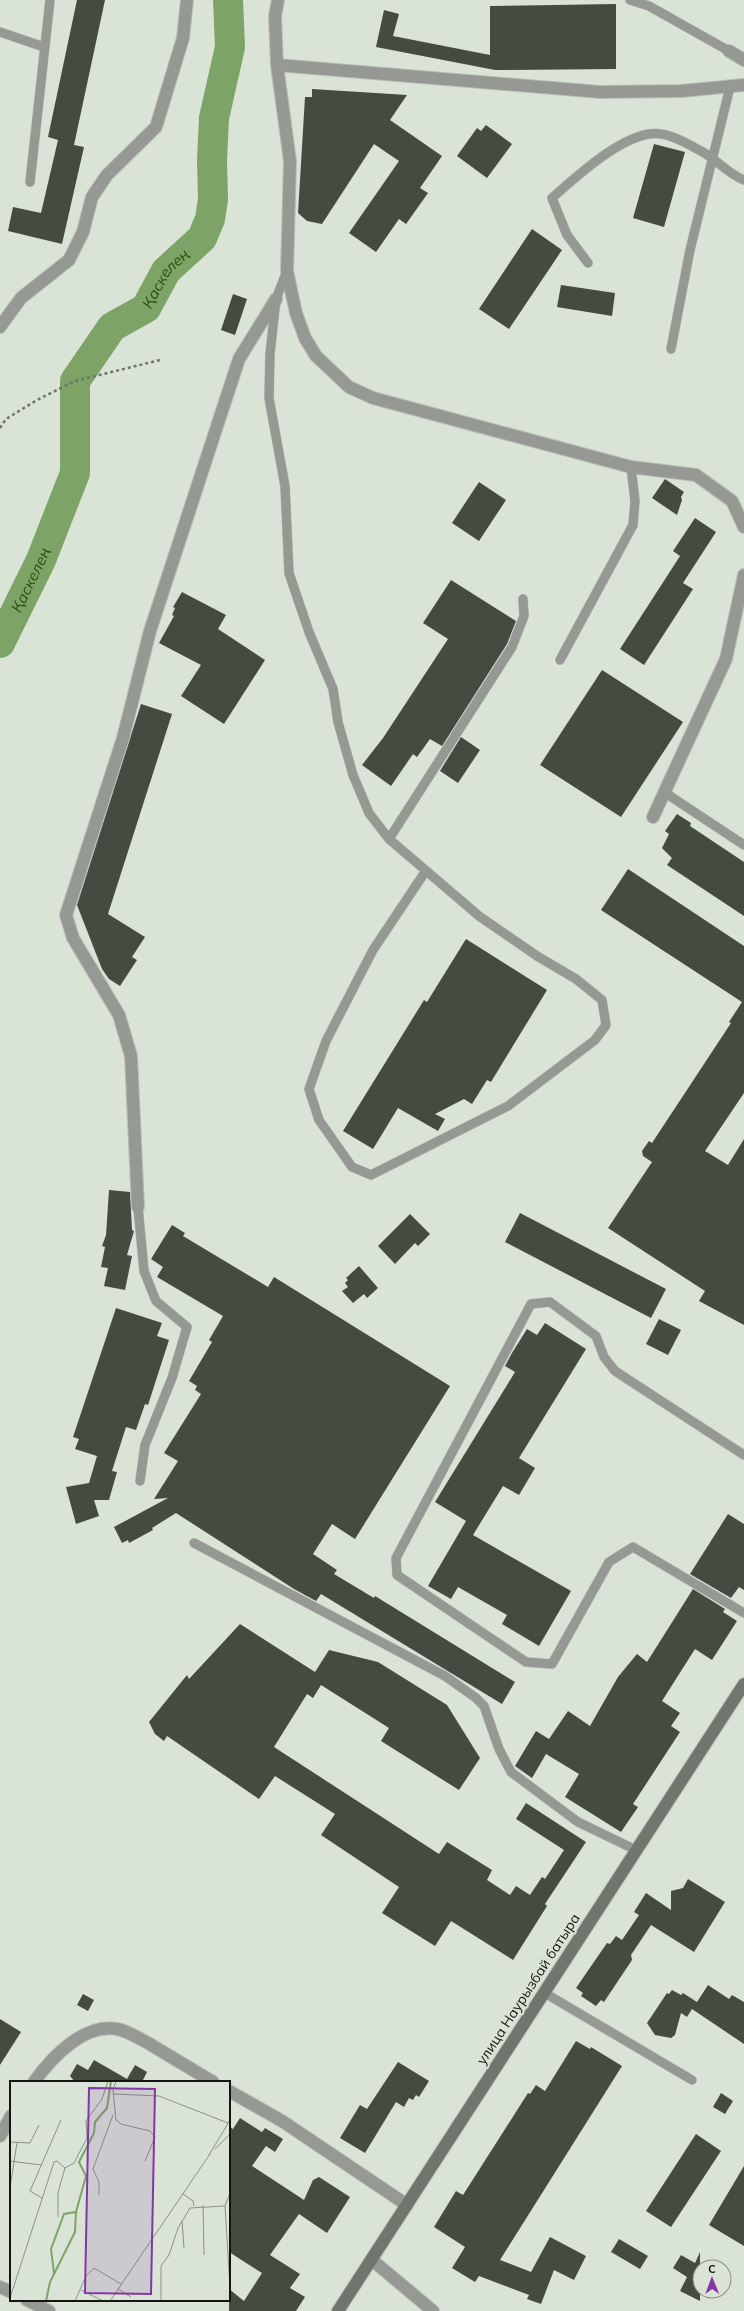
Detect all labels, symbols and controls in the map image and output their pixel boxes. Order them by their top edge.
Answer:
water label: Қаскелең [138,245,193,312]
water label: Қаскелең [7,545,54,615]
street label: улица Наурызбай батыра [472,1910,584,2068]
inset map [10,2081,230,2301]
north arrow [692,2259,732,2299]
text: С [708,2262,716,2276]

